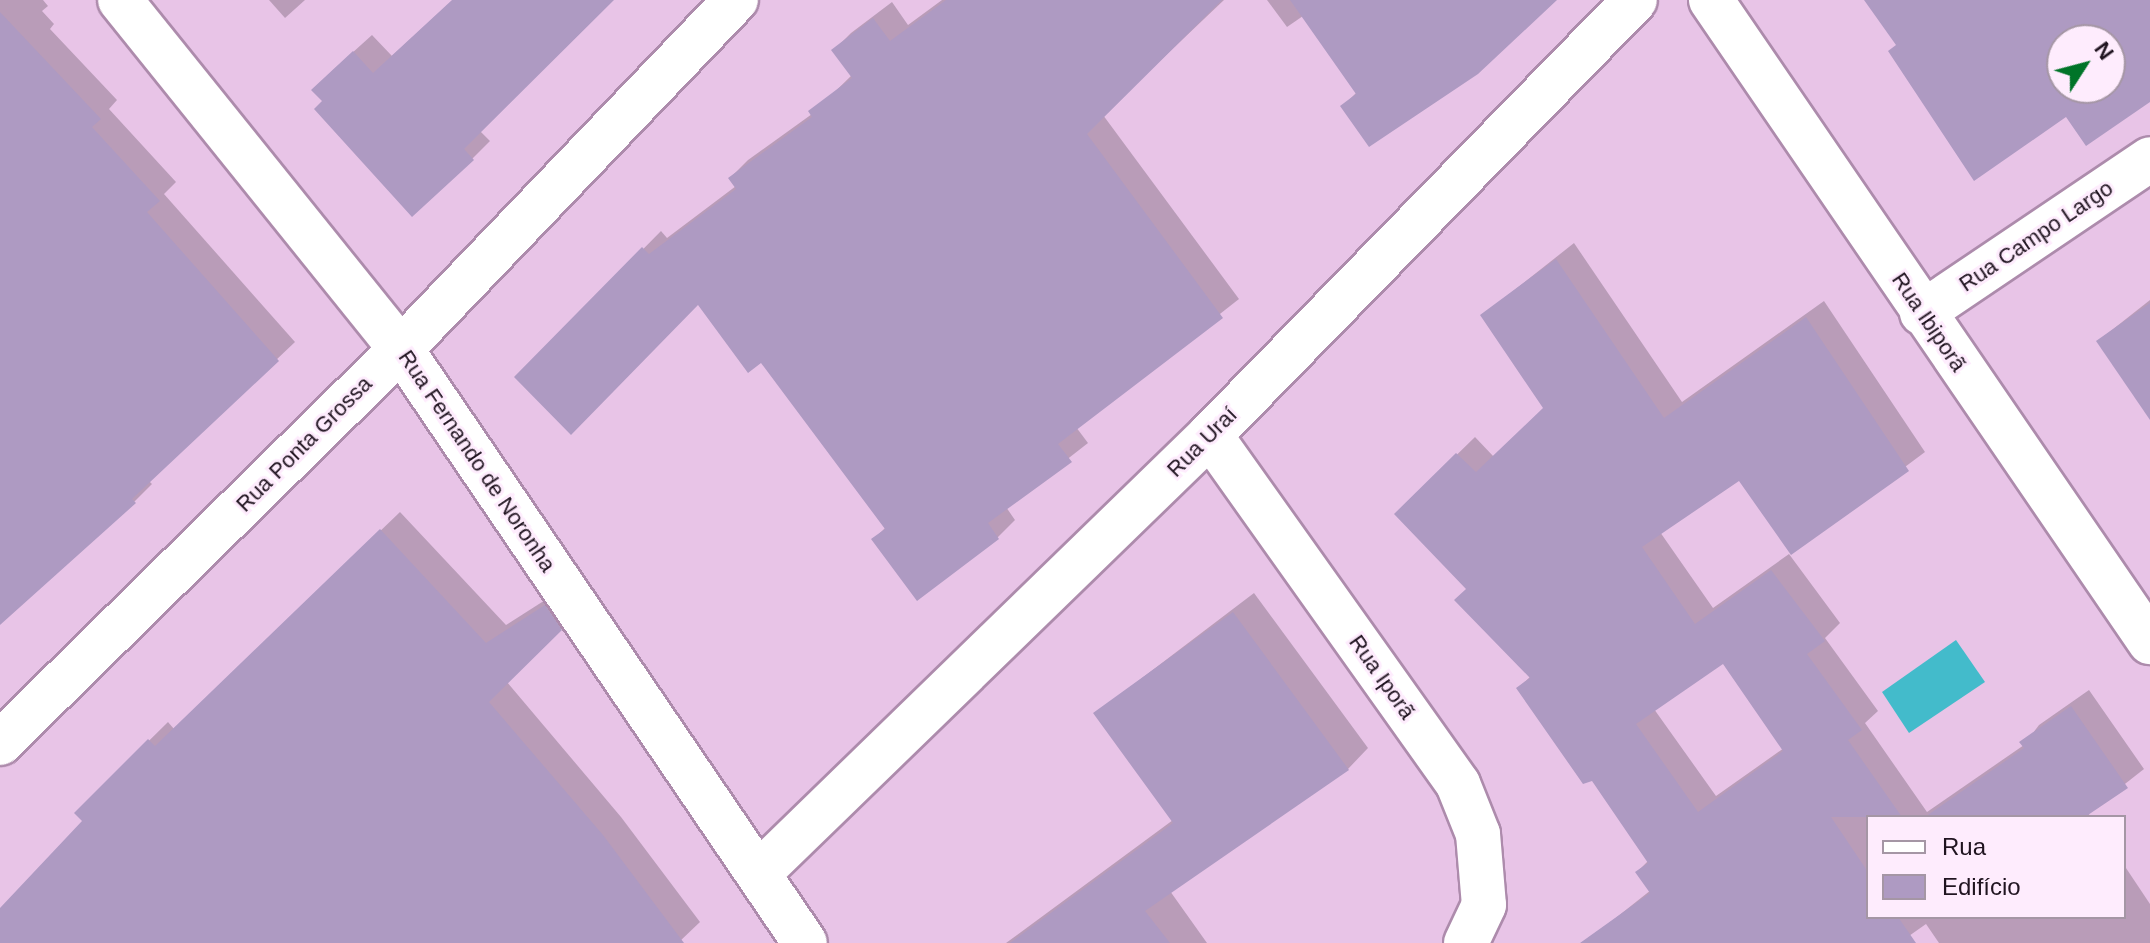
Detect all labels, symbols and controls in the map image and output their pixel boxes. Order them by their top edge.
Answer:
north arrow [2046,24,2126,104]
text: N [2089,37,2119,65]
street label: Rua Campo Largo [1954,175,2118,297]
street label: Rua Ibiporã [1886,267,1972,377]
street label: Rua Fernando de Noronha [393,345,561,577]
street label: Rua Ponta Grossa [231,371,377,517]
street label: Rua Uraí [1162,402,1242,482]
street label: Rua Iporã [1343,630,1421,724]
legend [1866,815,2126,919]
text: Rua [1942,833,1986,860]
text: Edifício [1942,873,2021,900]

